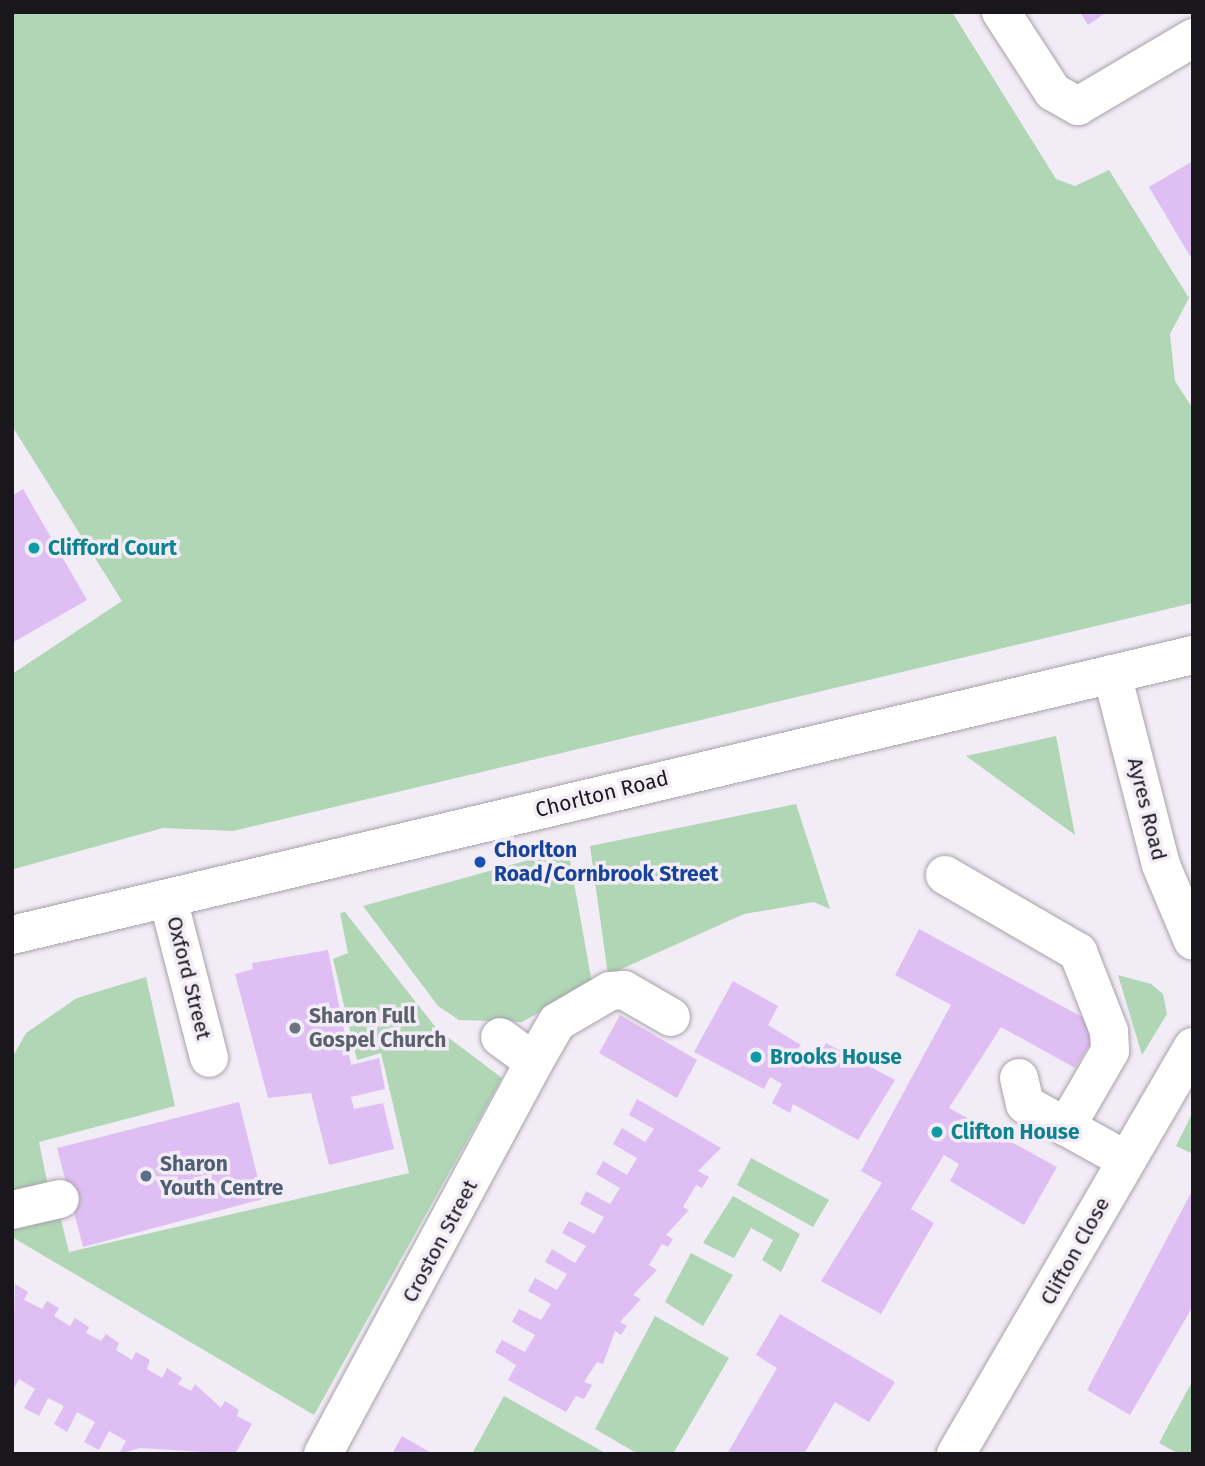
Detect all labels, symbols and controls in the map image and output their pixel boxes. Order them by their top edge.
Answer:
place label: Clifford Court [48,535,177,561]
marker: Clifford Court [26,540,42,556]
street label: Ayres Road [1122,755,1172,863]
street label: Chorlton Road [533,765,671,823]
place label: Chorlton Road/Cornbrook Street [494,837,718,887]
marker: Chorlton Road/Cornbrook Street [472,854,488,870]
street label: Oxford Street [162,914,216,1042]
place label: Sharon Full Gospel Church [309,1003,446,1053]
marker: Sharon Full Gospel Church [287,1020,303,1036]
place label: Brooks House [770,1044,902,1070]
marker: Brooks House [748,1049,764,1065]
place label: Clifton House [951,1119,1080,1145]
marker: Clifton House [929,1124,945,1140]
place label: Sharon Youth Centre [160,1151,283,1201]
marker: Sharon Youth Centre [138,1168,154,1184]
street label: Croston Street [397,1175,483,1307]
street label: Clifton Close [1035,1193,1115,1309]

